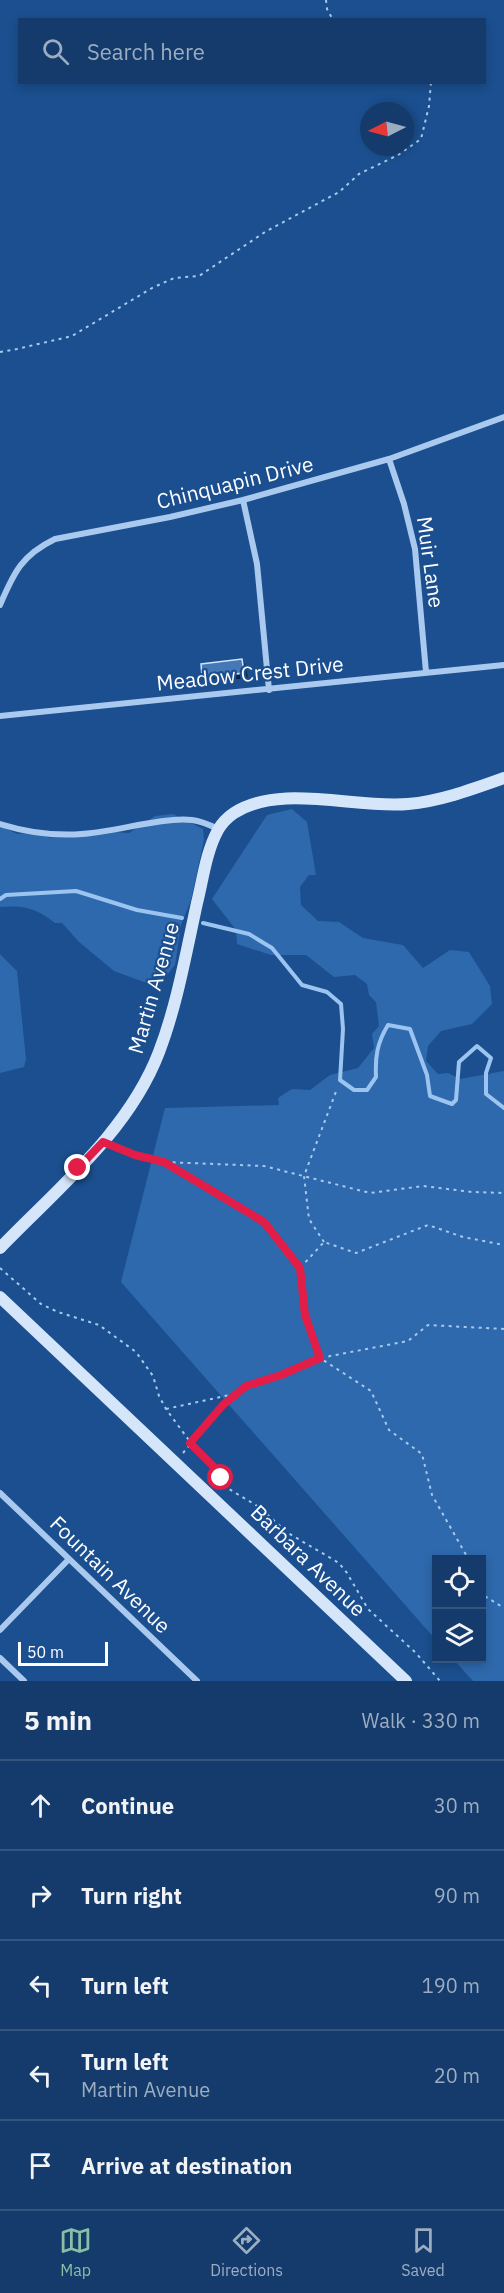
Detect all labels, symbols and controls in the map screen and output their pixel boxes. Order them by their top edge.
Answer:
search box [18,18,486,84]
icon: search [39,35,72,68]
text: Search here [87,37,205,66]
north arrow [360,102,414,156]
street label: Chinquapin Drive [153,449,316,515]
street label: Muir Lane [411,514,451,609]
street label: Meadow Crest Drive [155,649,345,697]
street label: Martin Avenue [121,919,185,1057]
route end [64,1154,90,1180]
route start [207,1464,233,1490]
street label: Barbara Avenue [245,1498,372,1622]
street label: Fountain Avenue [44,1509,177,1639]
map controls [432,1555,486,1663]
button: locate [432,1555,486,1609]
button: layers [432,1609,486,1663]
scale bar [18,1639,108,1666]
text: 50 m [27,1642,64,1662]
text: 5 min [24,1703,92,1737]
text: Walk · 330 m [362,1707,480,1734]
icon: ahead [24,1789,57,1822]
text: Continue [81,1791,174,1820]
text: 30 m [434,1792,480,1819]
icon: right [24,1879,57,1912]
text: Turn right [81,1881,182,1910]
text: 90 m [434,1882,480,1909]
icon: left [24,1969,57,2002]
text: Turn left [81,1971,169,2000]
text: 190 m [422,1972,480,1999]
text: Turn left [81,2047,169,2076]
icon: left [24,2059,57,2092]
text: 20 m [434,2062,480,2089]
text: Martin Avenue [81,2076,210,2103]
icon: arrive [24,2149,57,2182]
text: Arrive at destination [81,2151,292,2180]
tab: Map [59,2224,92,2280]
tab: Directions [210,2224,283,2280]
tab: Saved [401,2224,445,2280]

